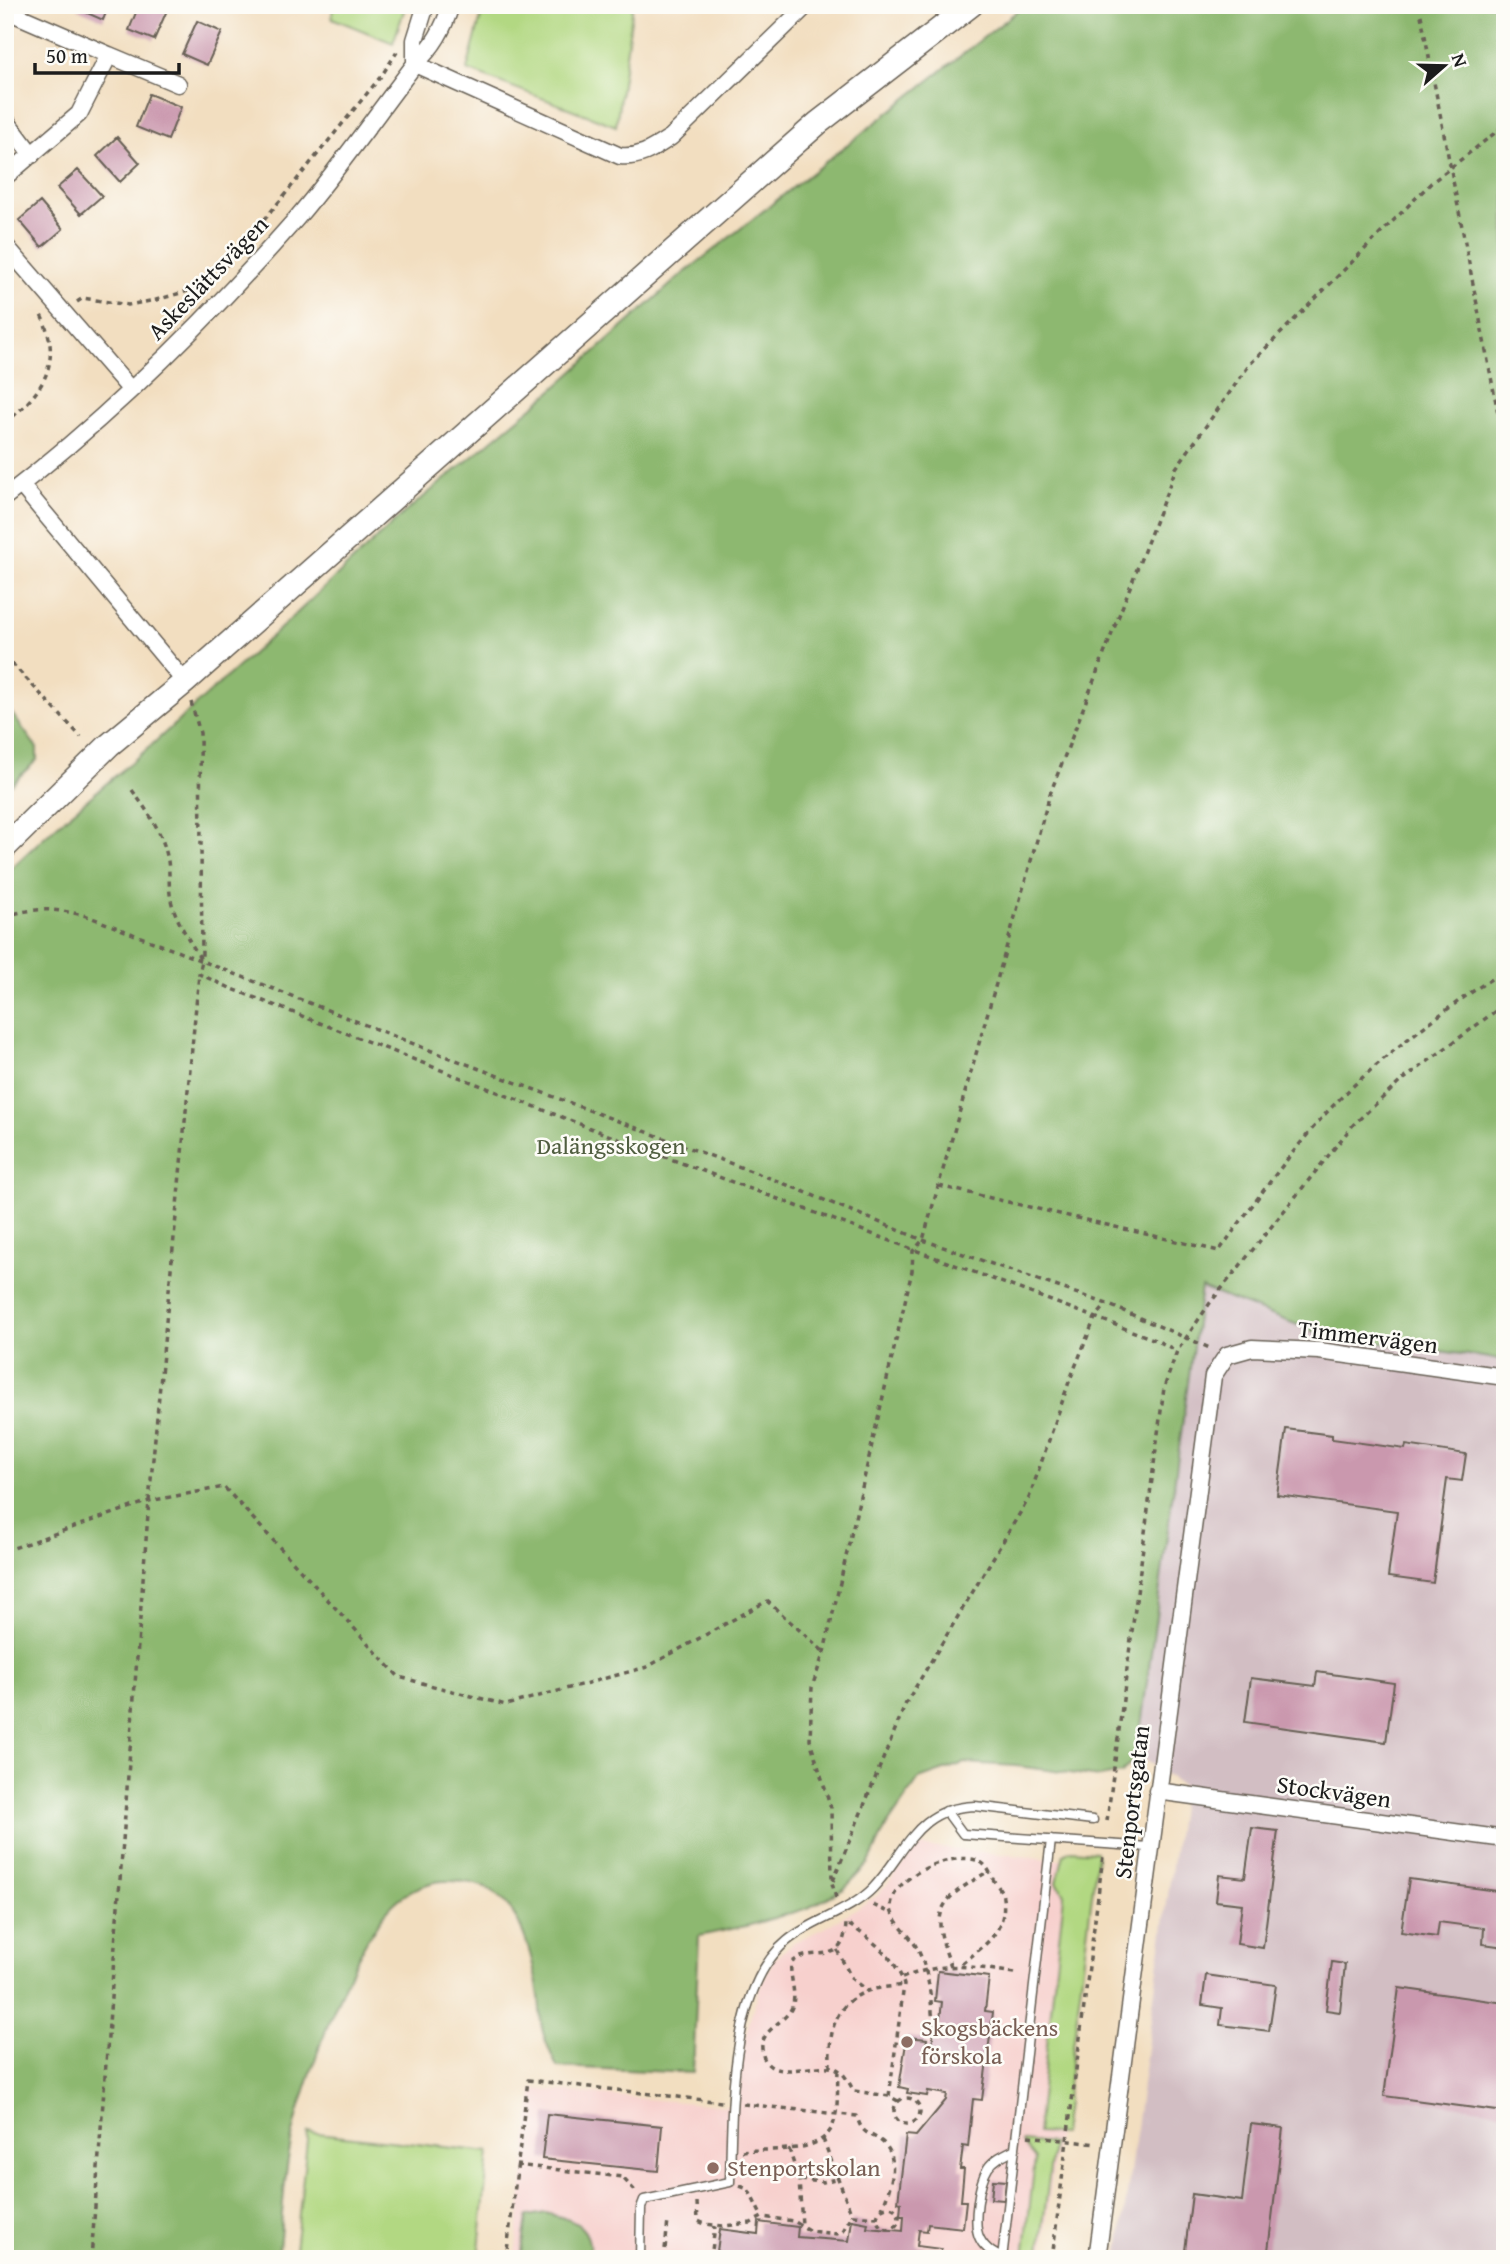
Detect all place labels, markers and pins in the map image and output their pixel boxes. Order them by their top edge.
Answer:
place label: Skogsbäckens förskola [921,2010,1058,2073]
marker: Skogsbäckens förskola [899,2034,915,2050]
place label: Stenportskolan [727,2150,881,2185]
marker: Stenportskolan [705,2160,721,2176]

